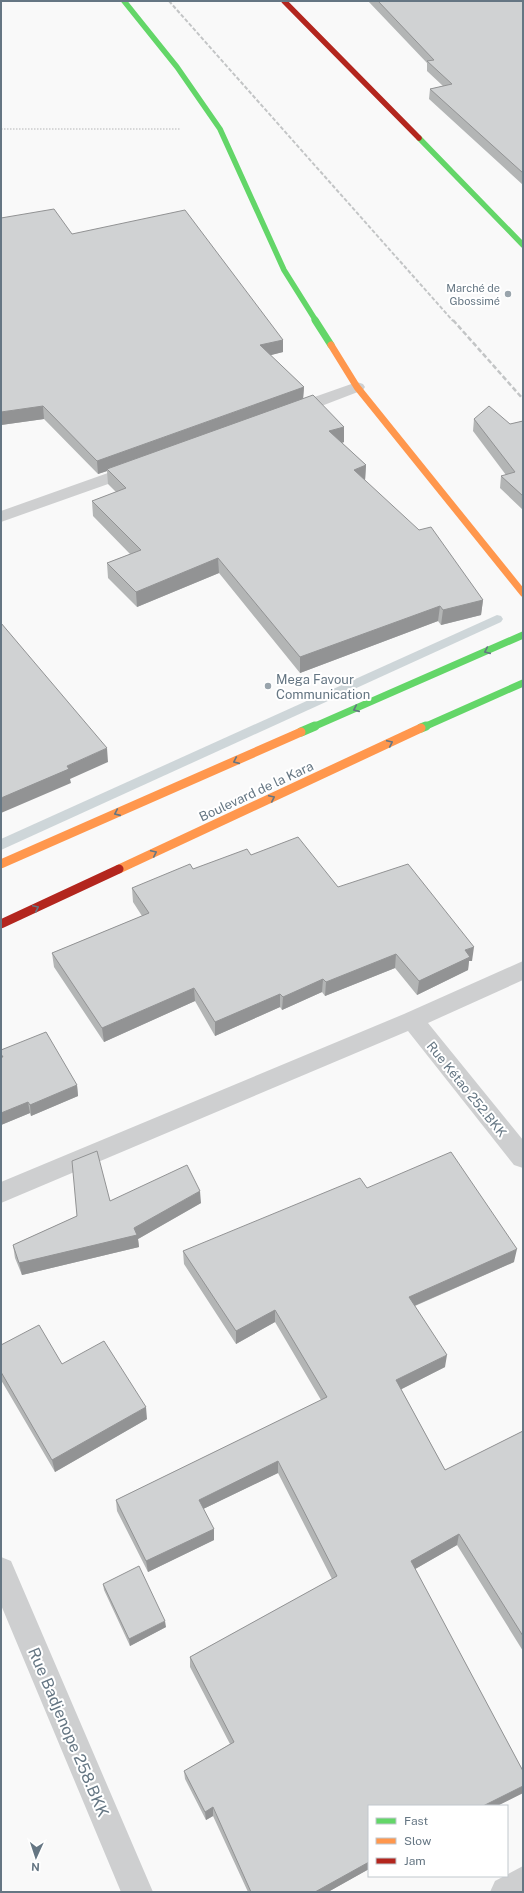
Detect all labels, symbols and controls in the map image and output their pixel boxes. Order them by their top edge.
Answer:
place label: Marché de Gbossimé [446,282,500,307]
marker: Marché de Gbossimé [503,289,513,299]
one-way arrow [484,646,492,654]
place label: Mega Favour Communication [276,672,370,702]
marker: Mega Favour Communication [263,681,273,691]
one-way arrow [352,704,360,712]
one-way arrow [386,740,393,748]
one-way arrow [233,756,241,764]
street label: Boulevard de la Kara [197,758,316,825]
one-way arrow [268,795,275,803]
one-way arrow [114,809,121,817]
one-way arrow [150,850,158,858]
one-way arrow [32,905,40,913]
street label: Rue Kétao 252.BKK [424,1039,510,1140]
street label: Rue Badjenope 258.BKK [24,1645,113,1820]
legend [368,1805,508,1877]
text: Fast [404,1814,429,1828]
text: Slow [404,1834,432,1848]
north arrow [16,1837,56,1877]
text: Jam [404,1854,426,1868]
text: N [31,1861,40,1873]

